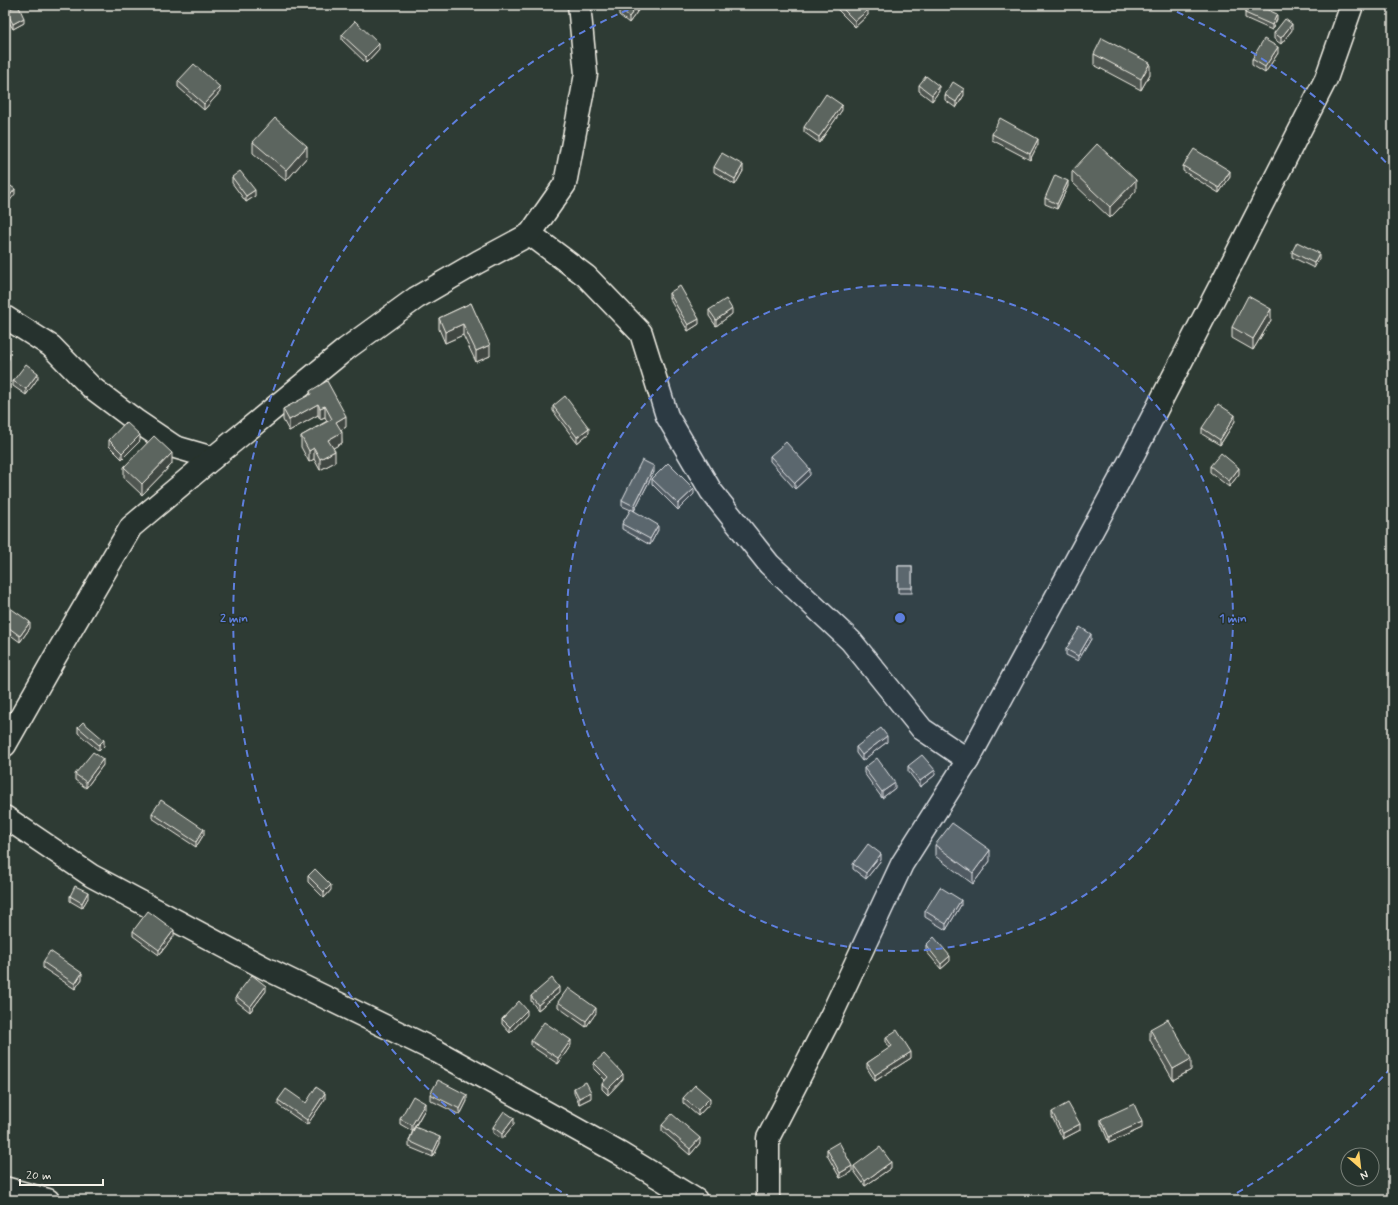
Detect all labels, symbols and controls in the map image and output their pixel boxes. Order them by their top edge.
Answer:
text: 2 min [220,611,248,627]
centre of rings [893,611,907,625]
text: 1 min [1219,611,1247,627]
north arrow [1340,1147,1380,1187]
scale bar [20,1161,103,1187]
text: N [1358,1167,1371,1183]
text: 20 m [26,1168,52,1184]

